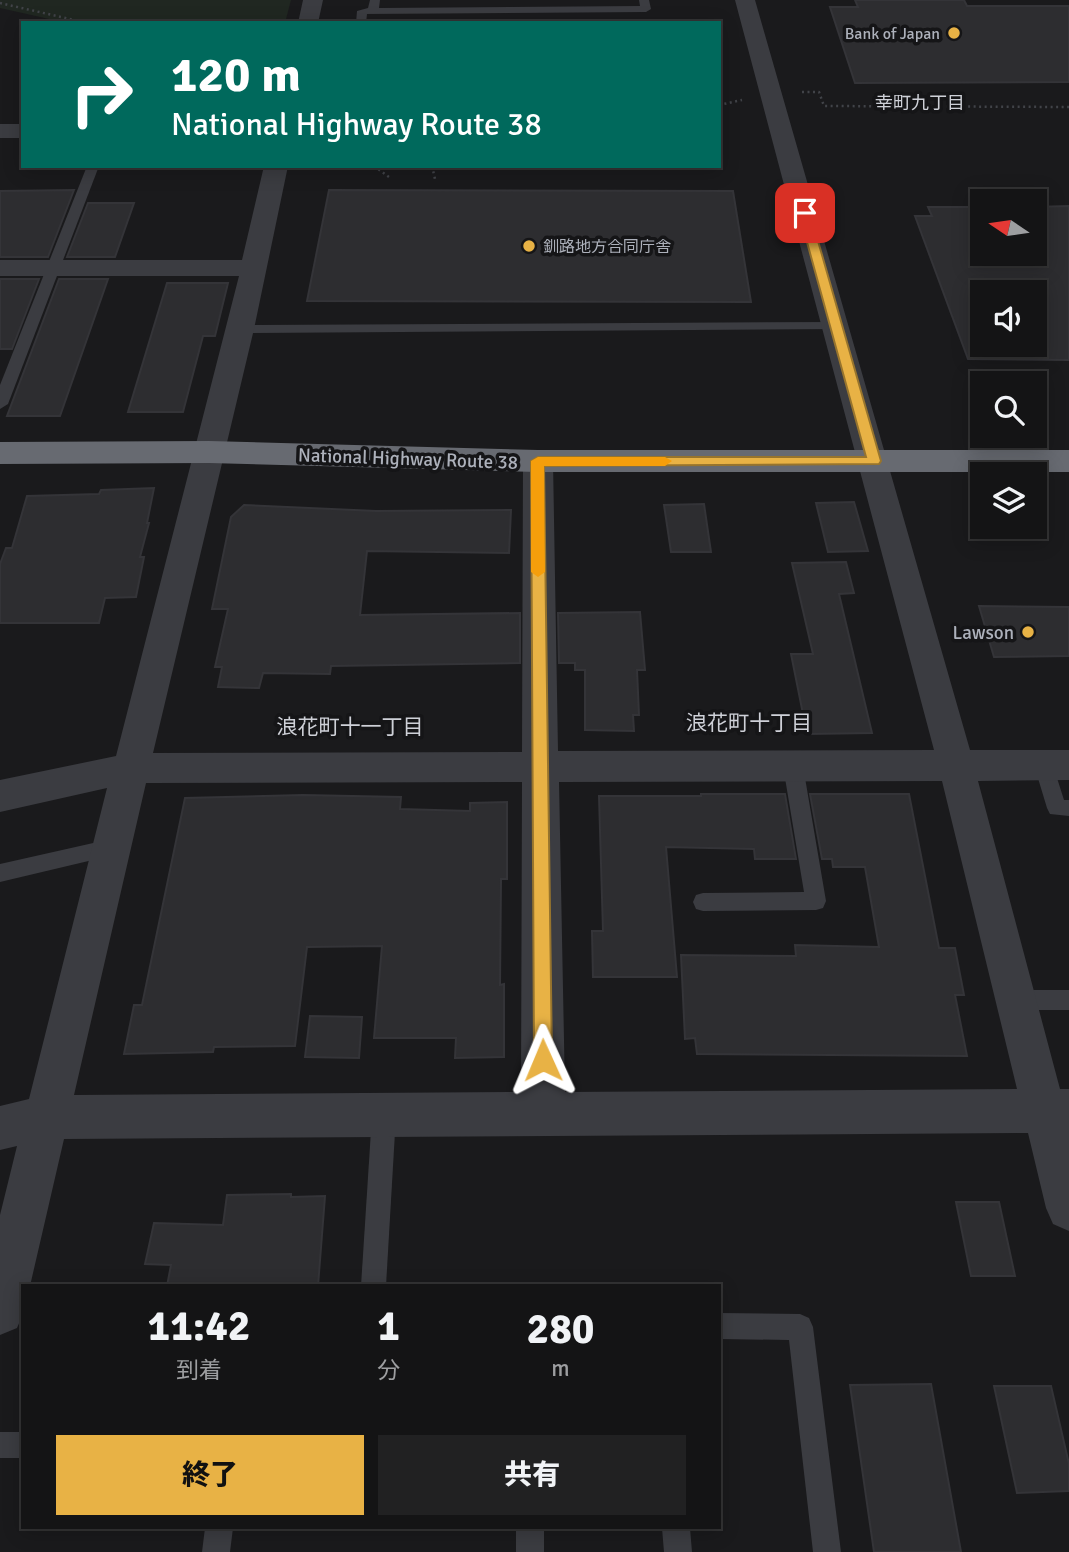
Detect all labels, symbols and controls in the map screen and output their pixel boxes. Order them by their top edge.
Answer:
place label: Bank of Japan [845,24,940,44]
marker: Bank of Japan [946,25,962,41]
text: 120 m [171,45,301,105]
icon: right [56,49,147,140]
district label: 幸町九丁目 [875,92,965,114]
text: National Highway Route 38 [171,105,542,144]
pin [775,183,835,243]
north arrow [970,189,1046,266]
map controls [970,189,1047,539]
icon: arrive [786,194,824,232]
place label: 釧路地方合同庁舎 [543,237,671,257]
marker: 釧路地方合同庁舎 [521,238,537,254]
button: sound [970,280,1047,357]
button: search [970,371,1047,448]
street label: National Highway Route 38 [298,443,518,475]
button: layers [970,462,1047,539]
place label: Lawson [953,621,1014,645]
marker: Lawson [1020,624,1036,640]
district label: 浪花町十丁目 [686,710,812,736]
district label: 浪花町十一丁目 [277,714,424,740]
position arrow [506,1023,580,1097]
text: 11:42 [147,1301,251,1352]
text: 1 [377,1301,400,1352]
text: 280 [526,1304,595,1355]
text: m [551,1354,570,1383]
text: 到着 [176,1356,222,1385]
text: 分 [377,1356,400,1385]
button: 終了 [56,1435,364,1515]
button: 共有 [378,1435,686,1515]

